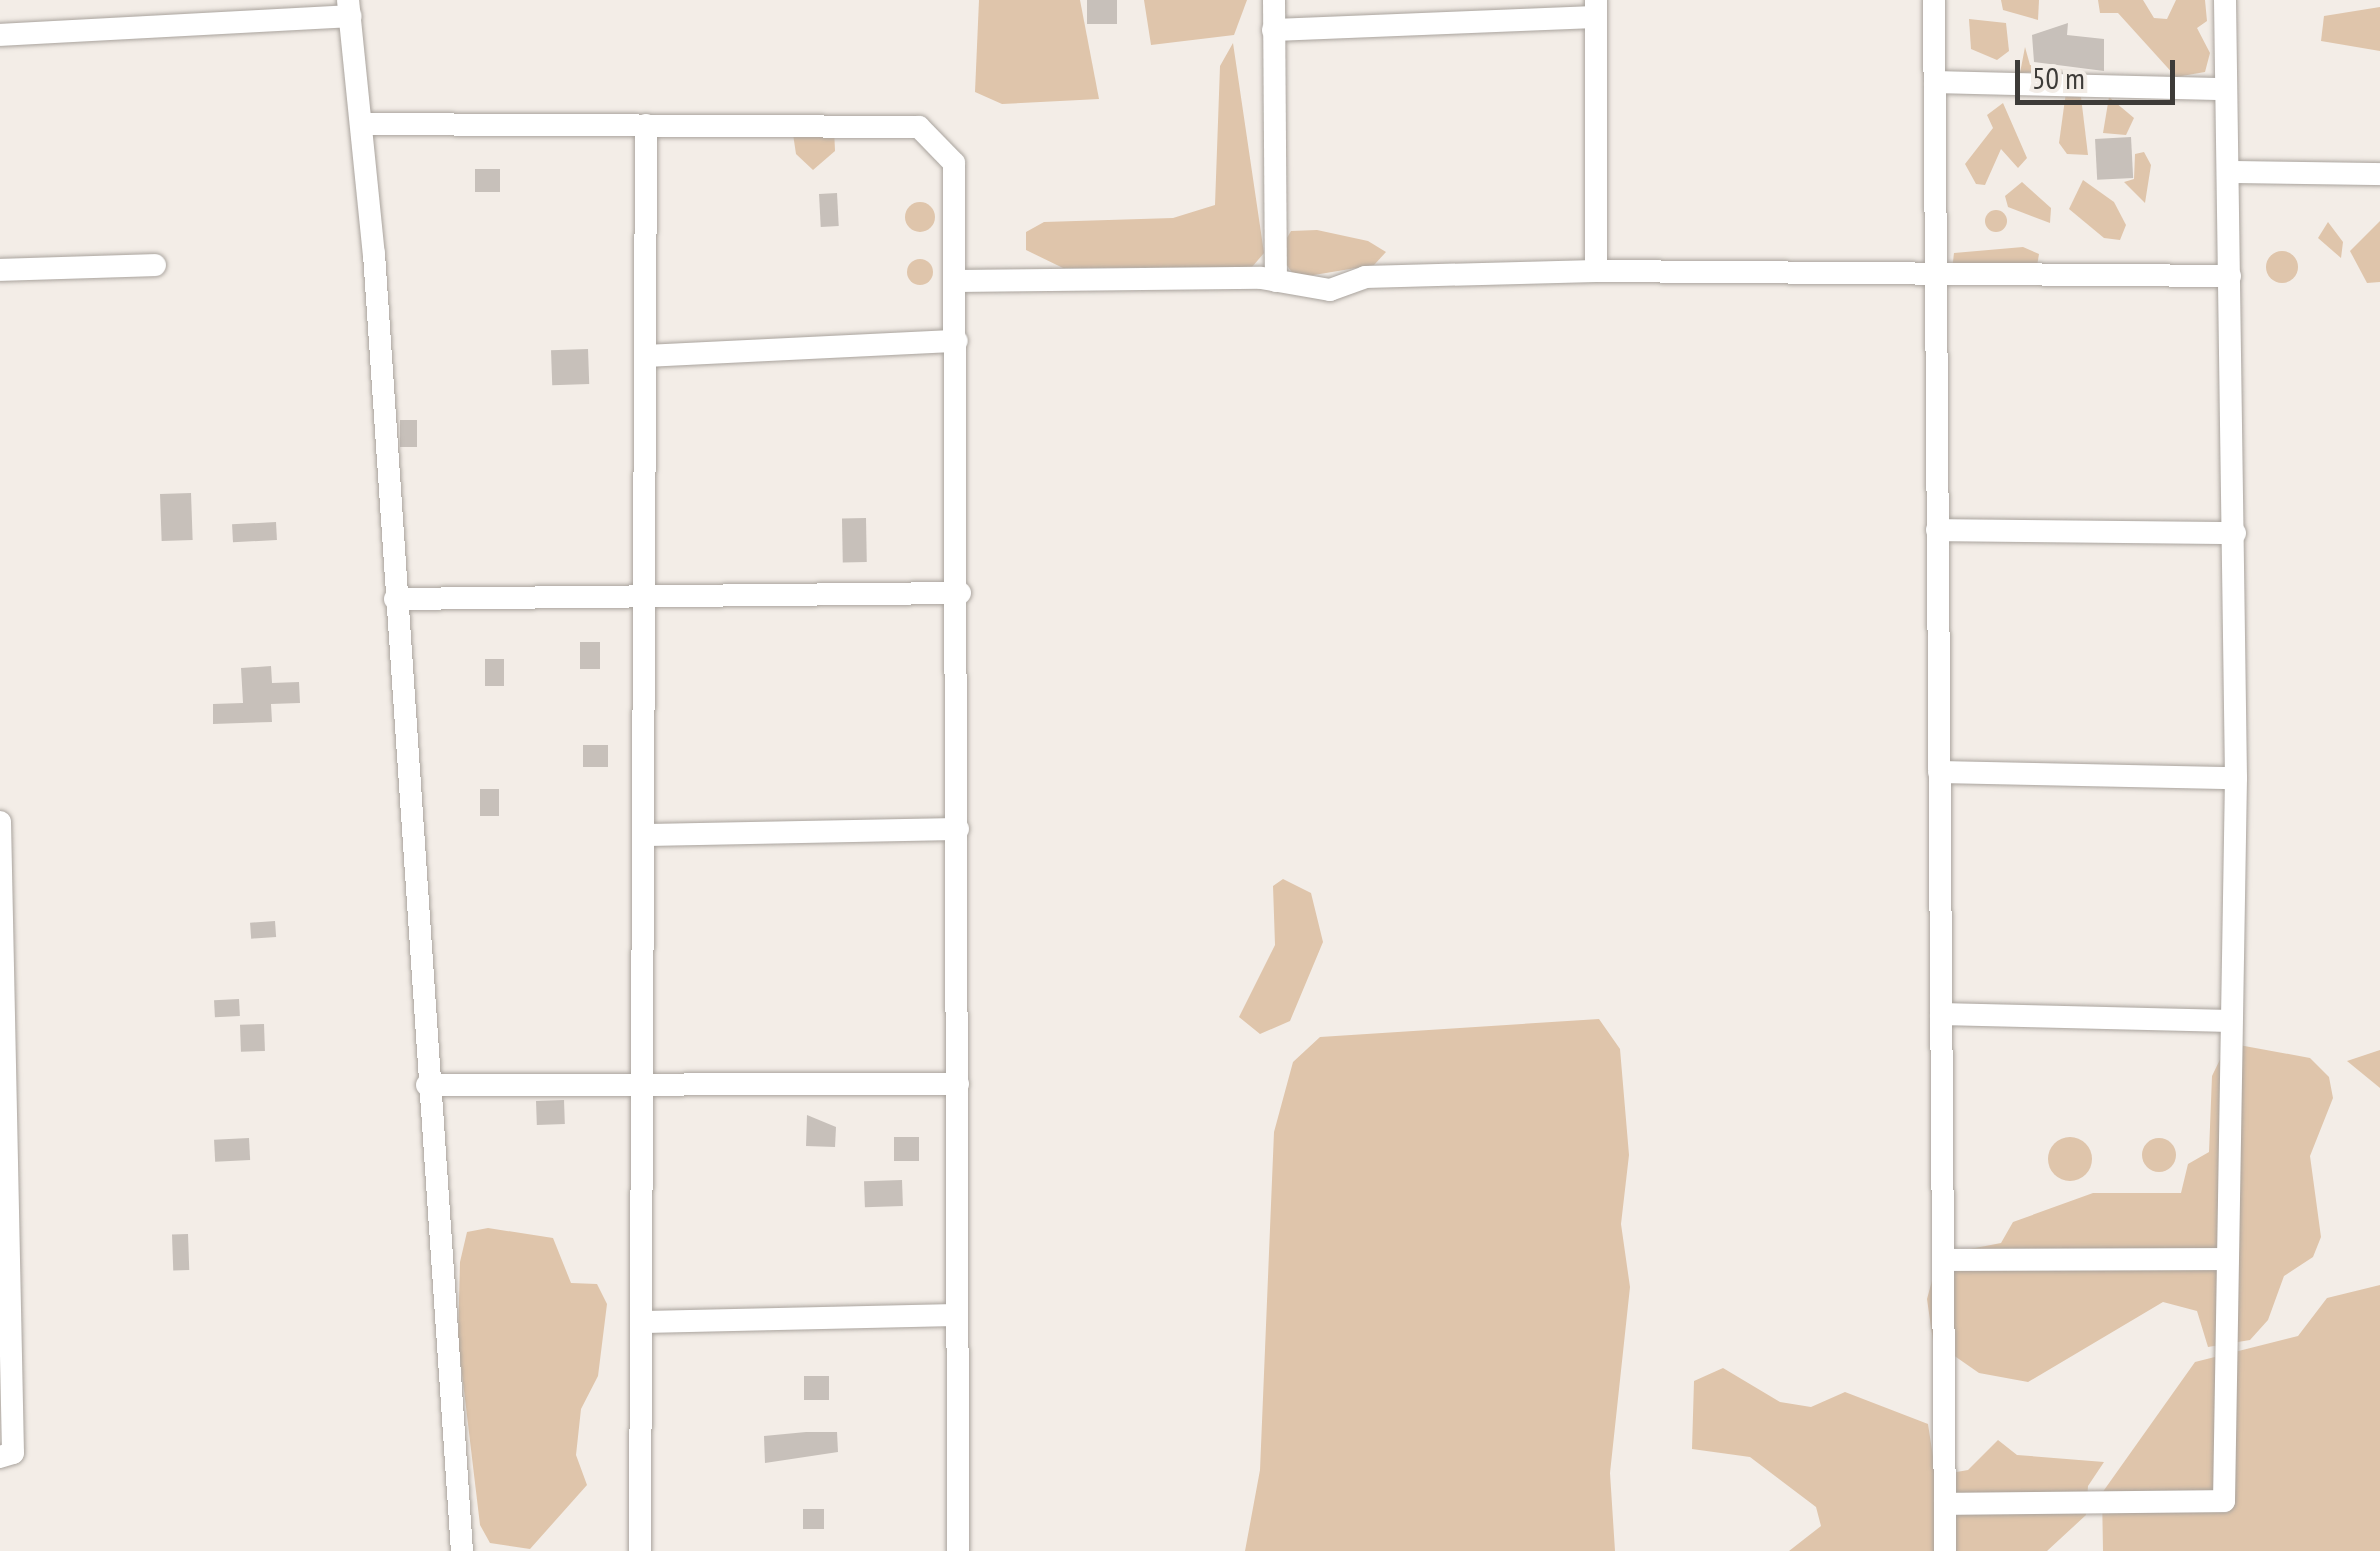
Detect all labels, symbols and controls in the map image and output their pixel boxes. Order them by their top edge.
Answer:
scale bar [2020,40,2180,102]
text: 50 m [2032,58,2085,97]

